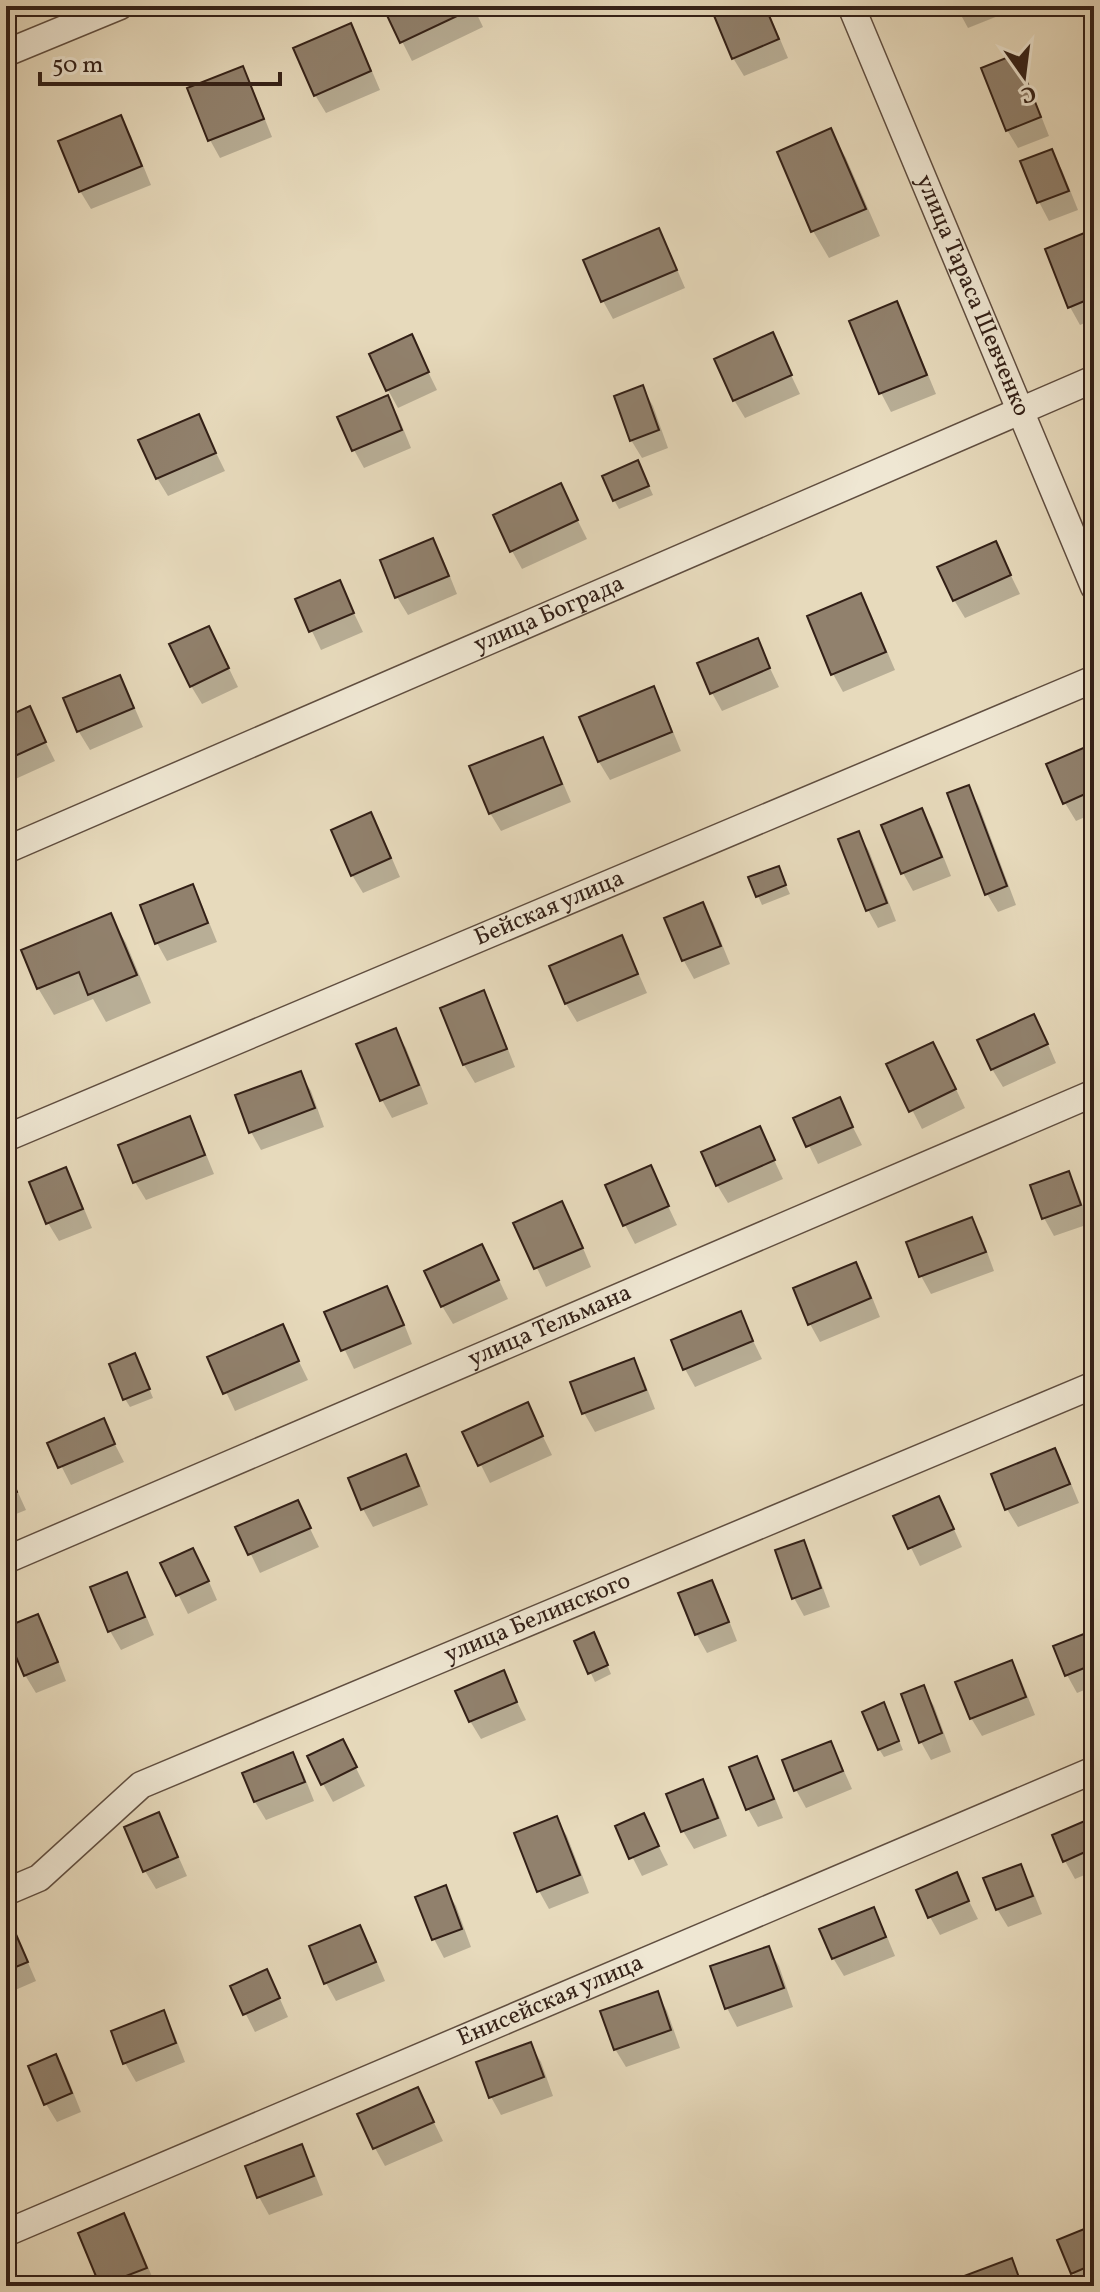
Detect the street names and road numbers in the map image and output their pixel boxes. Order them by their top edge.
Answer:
street label: улица Тараса Шевченко [906,170,1038,422]
street label: улица Бограда [469,567,630,662]
street label: Бейская улица [469,862,630,955]
street label: улица Тельмана [463,1276,637,1377]
street label: улица Белинского [439,1564,636,1673]
street label: Енисейская улица [452,1947,649,2056]

